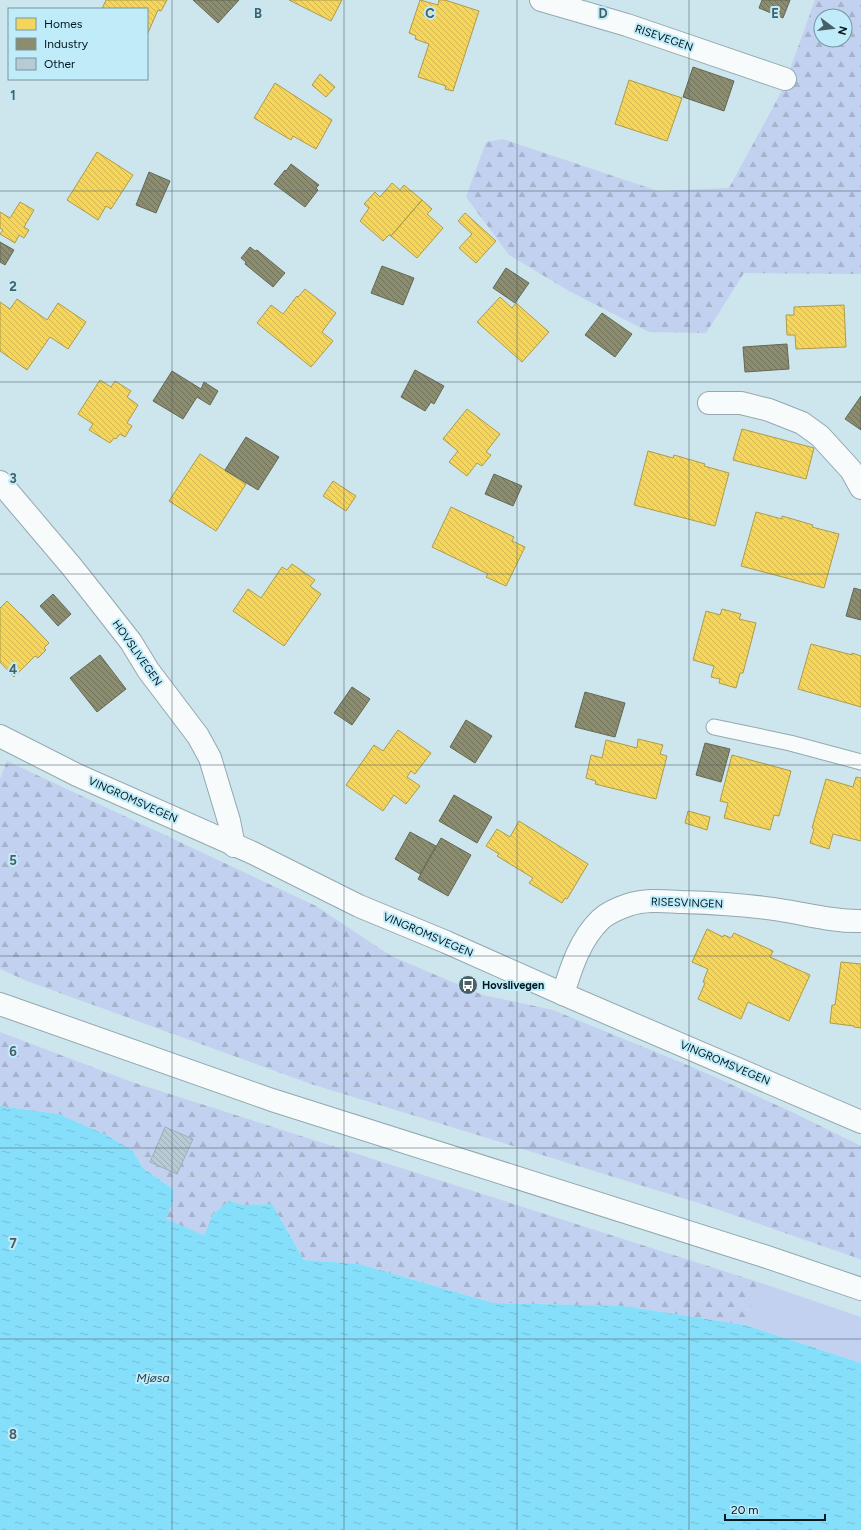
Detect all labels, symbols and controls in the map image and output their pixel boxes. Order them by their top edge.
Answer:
text: B [254,6,262,21]
text: C [425,6,435,21]
text: D [598,6,608,21]
text: E [771,6,779,21]
legend [8,8,148,80]
north arrow [813,8,853,48]
text: Homes [44,17,83,31]
street label: RISEVEGEN [633,22,695,54]
text: N [835,25,850,36]
text: Industry [44,37,89,51]
text: Other [44,57,75,71]
text: 1 [10,88,16,103]
text: 2 [9,279,17,294]
text: 3 [9,471,17,486]
street label: HOVSLIVEGEN [110,618,164,688]
text: 4 [9,662,17,677]
street label: VINGROMSVEGEN [86,774,180,826]
text: 5 [9,853,17,868]
street label: RISESVINGEN [651,895,723,911]
street label: VINGROMSVEGEN [381,910,475,960]
bus stop icon: Hovslivegen [457,974,479,996]
place label: Hovslivegen [482,979,544,992]
street label: VINGROMSVEGEN [678,1038,772,1088]
text: 6 [9,1044,17,1059]
text: 7 [9,1236,17,1251]
water label: Mjøsa [137,1371,169,1385]
text: 8 [9,1427,17,1442]
scale bar [725,1496,825,1522]
text: 20 m [731,1503,759,1517]

